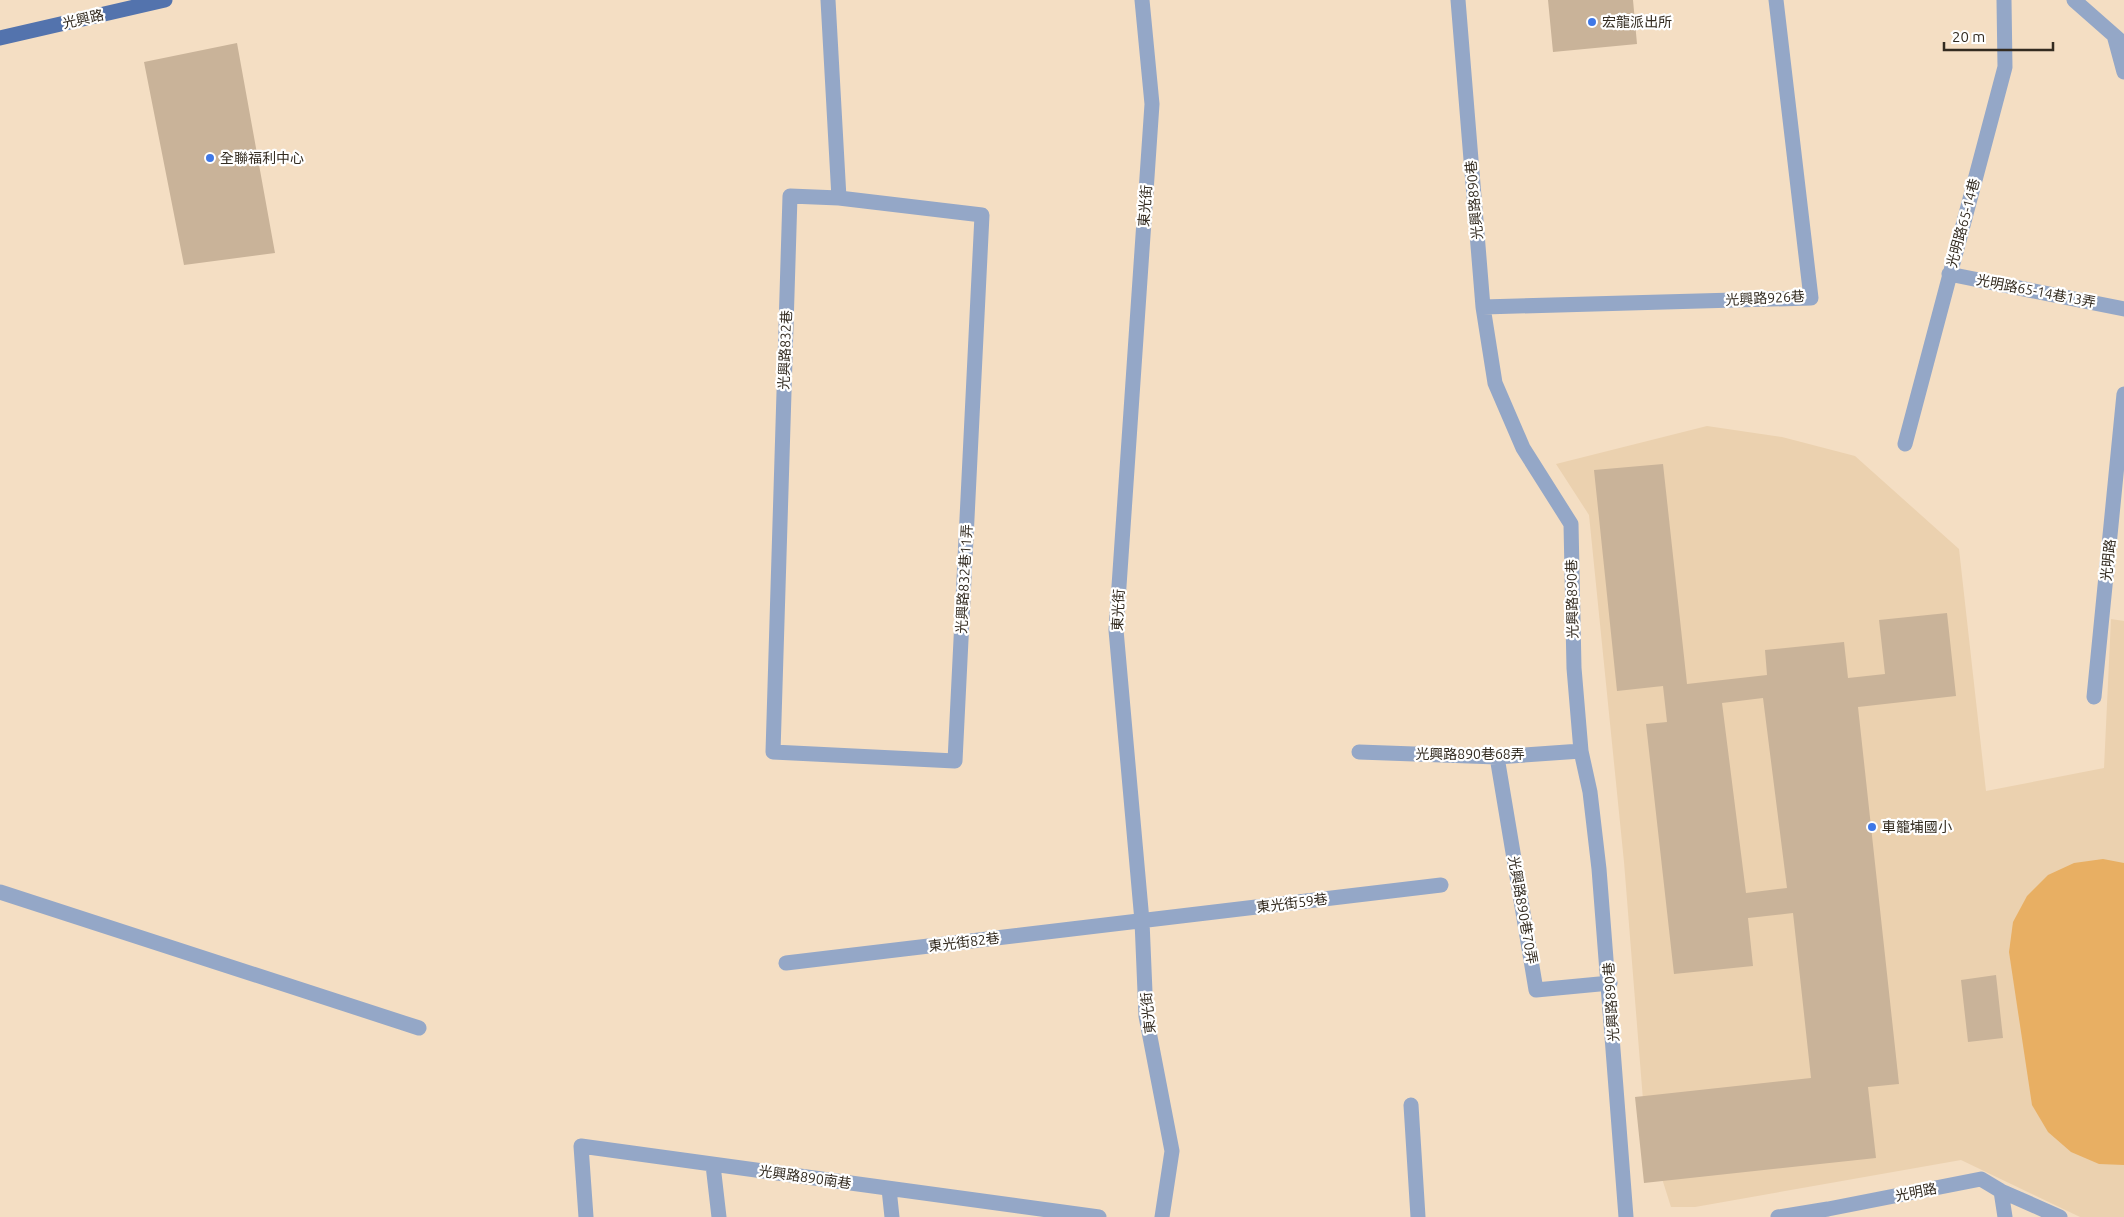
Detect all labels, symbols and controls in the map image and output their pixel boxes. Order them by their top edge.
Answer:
street label: 光興路 [61,6,105,32]
place label: 宏龍派出所 [1602,14,1672,30]
marker: 宏龍派出所 [1586,16,1598,28]
scale bar [1944,20,2053,52]
text: 20 m [1952,28,1985,45]
place label: 全聯福利中心 [220,150,304,166]
marker: 全聯福利中心 [204,152,216,164]
street label: 光興路890巷 [1463,160,1485,240]
street label: 光明路65-14巷 [1943,177,1983,269]
street label: 東光街 [1136,184,1154,228]
street label: 光明路65-14巷13弄 [1975,272,2097,310]
street label: 光興路926巷 [1725,288,1805,308]
street label: 光興路832巷 [776,310,794,390]
street label: 光興路832巷11弄 [953,524,975,634]
street label: 光明路 [2098,538,2118,582]
street label: 光興路890巷 [1563,559,1581,639]
street label: 東光街 [1109,589,1127,631]
street label: 光興路890巷68弄 [1415,746,1525,762]
place label: 車籠埔國小 [1882,819,1952,835]
marker: 車籠埔國小 [1866,821,1878,833]
street label: 光興路890巷70弄 [1506,855,1540,965]
street label: 東光街59巷 [1255,891,1329,915]
street label: 東光街82巷 [927,930,1001,954]
street label: 光興路890巷 [1600,962,1622,1042]
street label: 東光街 [1138,991,1158,1035]
street label: 光興路890南巷 [757,1163,853,1191]
street label: 光明路 [1894,1180,1938,1204]

